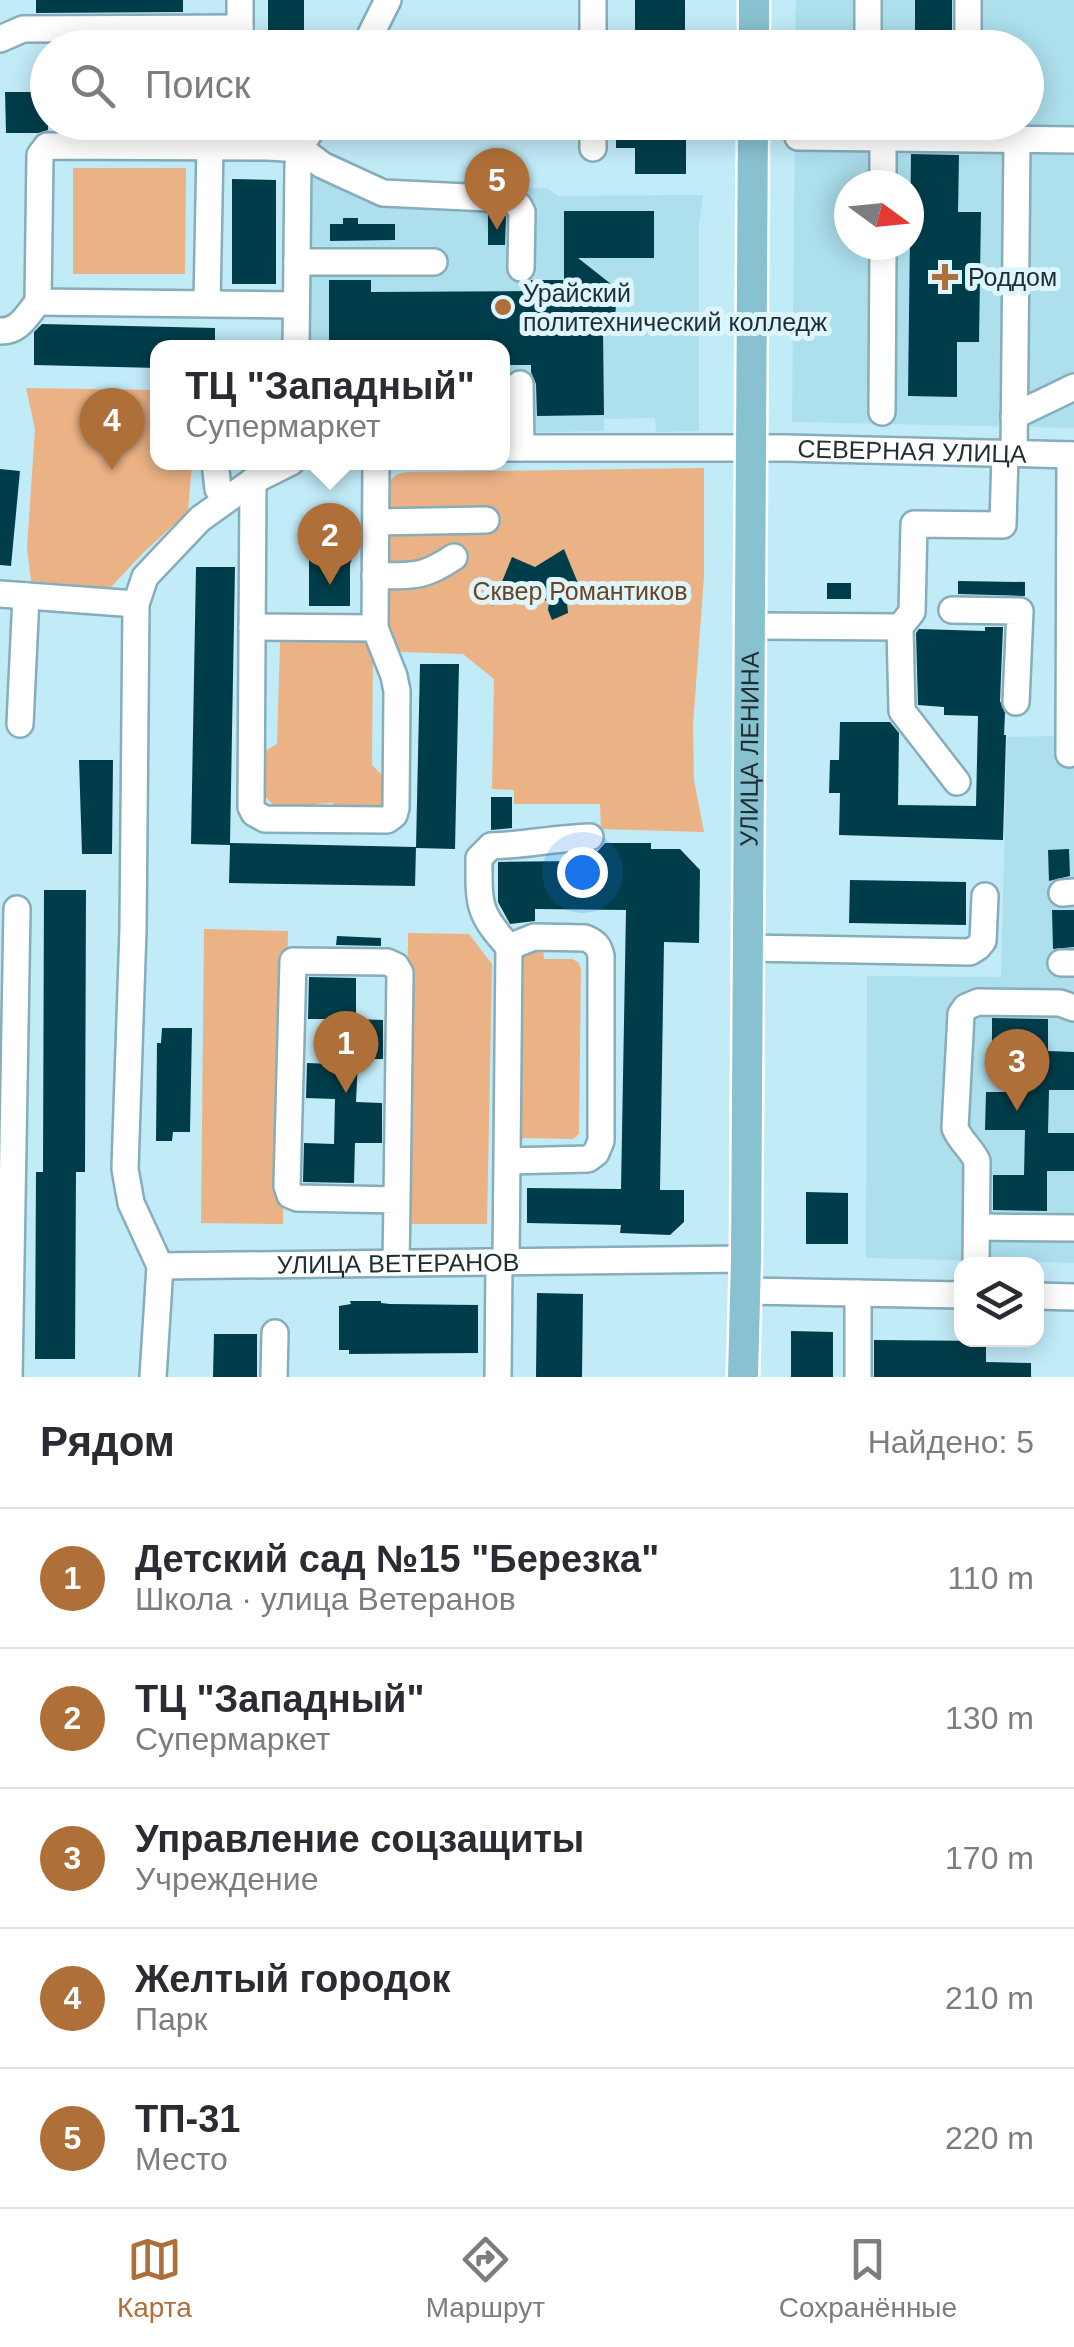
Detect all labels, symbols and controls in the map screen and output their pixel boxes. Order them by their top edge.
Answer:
search box [30,30,1044,140]
icon: search [65,58,120,113]
text: Поиск [145,64,250,106]
pin: 5 [464,148,530,230]
north arrow [834,170,924,260]
place label: Роддом [968,263,1057,291]
marker: Роддом [932,264,958,290]
place label: Урайский политехнический колледж [523,279,827,336]
marker: Урайский политехнический колледж [492,296,514,318]
popup [150,340,510,470]
text: ТЦ "Западный" [185,365,475,407]
pin: 4 [80,388,144,470]
text: Супермаркет [185,408,381,444]
street label: СЕВЕРНАЯ УЛИЦА [797,434,1027,468]
pin: 2 [298,502,362,585]
park label: Сквер Романтиков [473,577,687,605]
street label: УЛИЦА ЛЕНИНА [735,651,764,847]
your location [557,847,608,898]
pin: 1 [314,1010,378,1093]
pin: 3 [984,1028,1050,1111]
street label: УЛИЦА ВЕТЕРАНОВ [276,1248,520,1279]
map controls [954,1257,1044,1347]
button: layers [954,1257,1044,1347]
text: Рядом [40,1418,175,1465]
text: Найдено: 5 [868,1424,1034,1460]
text: Детский сад №15 "Березка" [135,1538,659,1580]
text: 1 [64,1560,81,1596]
text: 110 m [947,1560,1034,1596]
text: Школа · улица Ветеранов [135,1581,516,1617]
text: ТЦ "Западный" [135,1678,424,1720]
text: 2 [64,1700,81,1736]
text: 130 m [945,1700,1034,1736]
text: Супермаркет [135,1721,330,1757]
text: Управление соцзащиты [135,1818,584,1860]
text: 3 [64,1840,81,1876]
text: 170 m [945,1840,1034,1876]
text: Учреждение [135,1861,318,1897]
text: Желтый городок [135,1958,450,2000]
text: 4 [64,1980,81,2016]
text: 210 m [945,1980,1034,2016]
text: Парк [135,2001,208,2037]
text: ТП-31 [135,2098,240,2140]
text: 5 [64,2120,81,2156]
text: 220 m [945,2120,1034,2156]
text: Место [135,2141,228,2177]
tab: Карта [117,2232,192,2324]
tab: Маршрут [426,2232,545,2324]
tab: Сохранённые [779,2232,957,2324]

